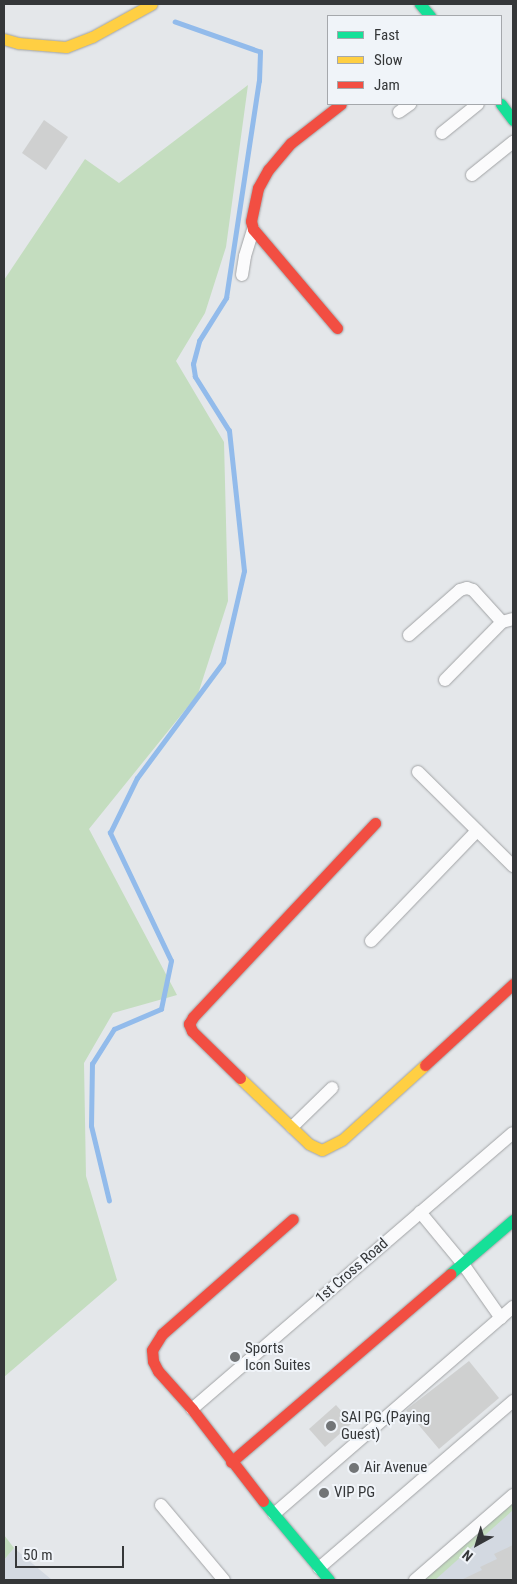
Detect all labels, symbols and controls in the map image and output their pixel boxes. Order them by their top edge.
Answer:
legend [327,15,502,105]
text: Fast [374,26,399,44]
text: Slow [374,51,403,69]
text: Jam [374,76,400,94]
street label: 1st Cross Road [312,1235,392,1307]
place label: Sports Icon Suites [245,1339,311,1374]
marker: Sports Icon Suites [229,1351,241,1363]
place label: SAI PG.(Paying Guest) [341,1408,430,1443]
marker: SAI PG.(Paying Guest) [325,1420,337,1432]
place label: Air Avenue [364,1459,427,1477]
marker: Air Avenue [348,1462,360,1474]
place label: VIP PG [334,1484,375,1502]
marker: VIP PG [318,1487,330,1499]
north arrow [452,1519,502,1569]
scale bar [18,1536,126,1568]
text: 50 m [23,1546,53,1564]
text: N [459,1547,476,1565]

